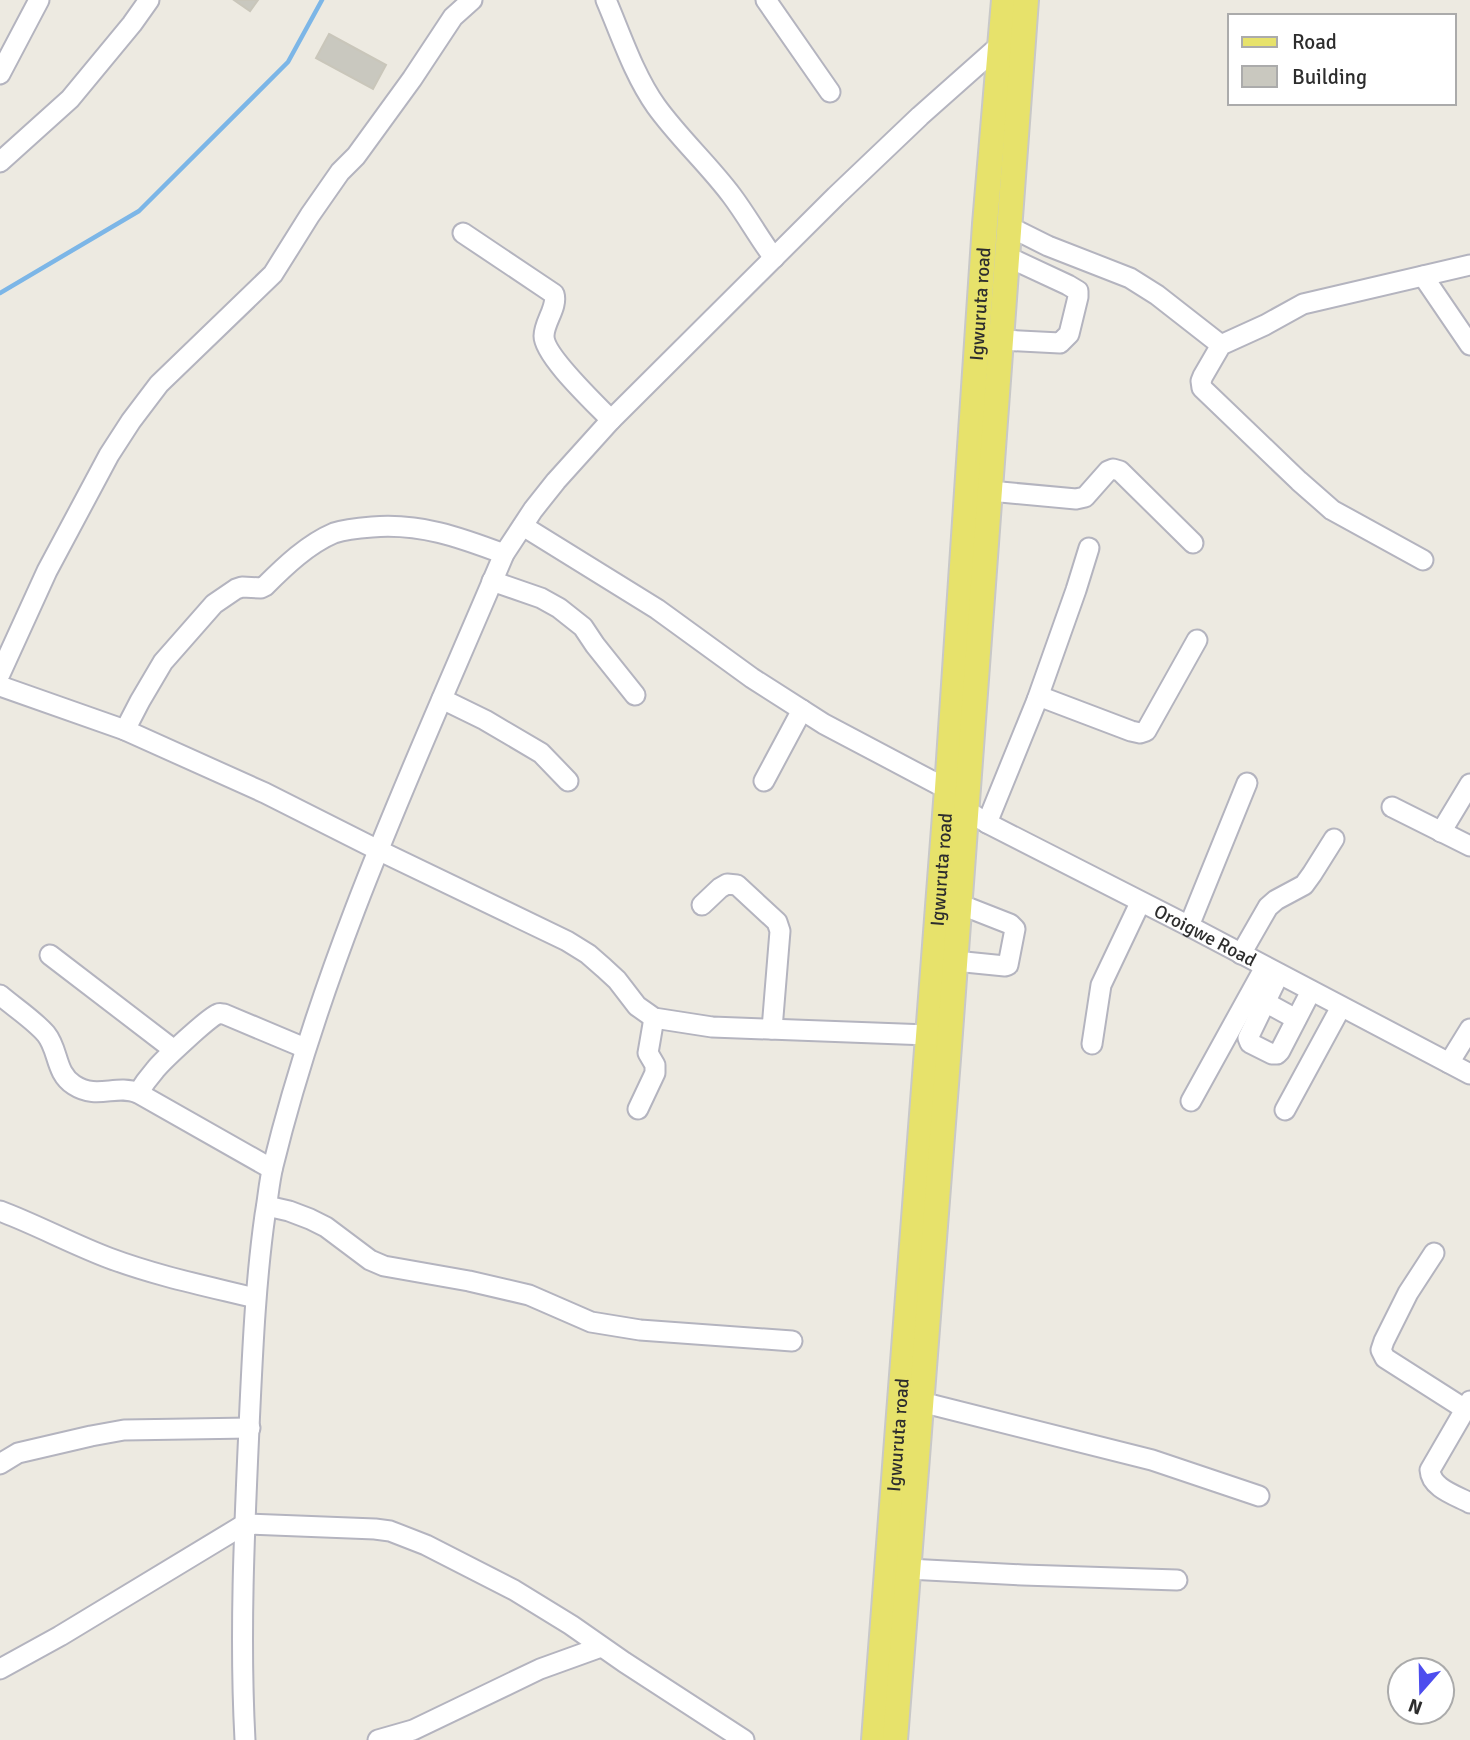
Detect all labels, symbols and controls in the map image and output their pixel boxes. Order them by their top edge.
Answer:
legend [1228,14,1456,105]
text: Road [1292,29,1337,55]
text: Building [1292,64,1367,90]
street label: Igwuruta road [965,246,996,362]
street label: Igwuruta road [925,812,958,927]
street label: Oroigwe Road [1150,899,1260,972]
street label: Igwuruta road [882,1377,915,1493]
north arrow [1386,1656,1456,1726]
text: N [1405,1692,1426,1720]

